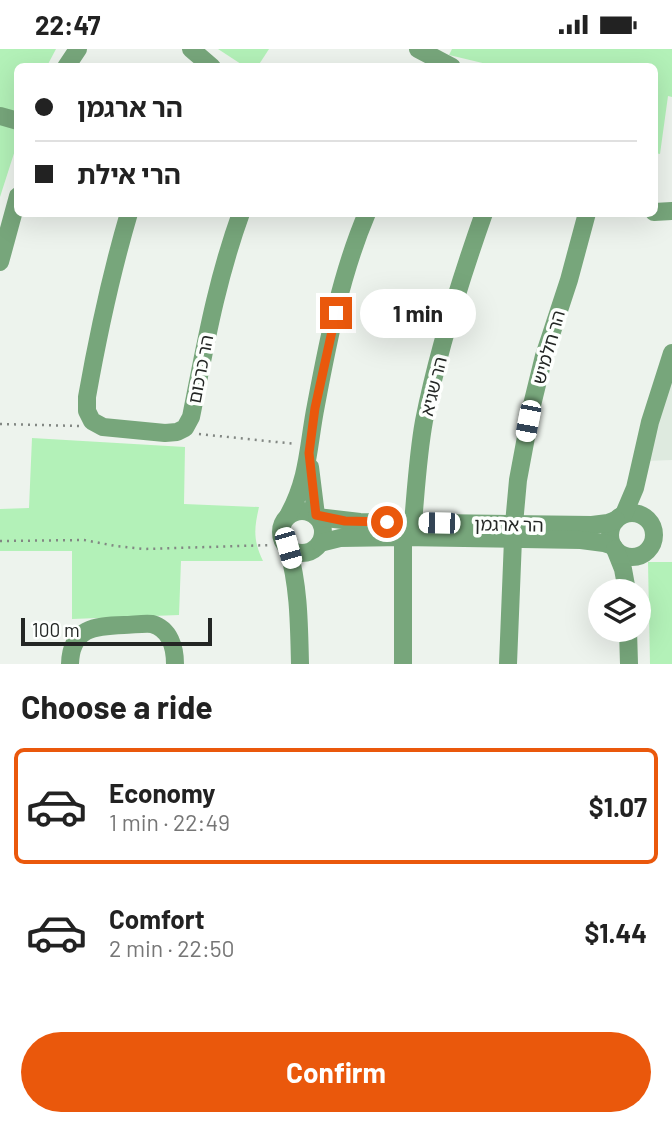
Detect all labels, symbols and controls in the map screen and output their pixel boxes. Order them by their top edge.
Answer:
text: 22:47 [35,9,100,40]
text: הר ארגמן [77,91,183,122]
text: הרי אילת [77,158,181,189]
callout: 1 min [360,289,476,337]
route end [320,297,352,329]
text: 1 min [393,299,443,327]
street label: הר חלמיש [527,307,569,387]
street label: הר כרכום [183,333,217,405]
street label: הר שגיא [415,354,451,418]
car [514,398,543,444]
route start [371,506,403,538]
car [418,512,461,534]
street label: הר ארגמן [474,512,544,536]
car [273,525,304,571]
map controls [588,579,651,642]
button: layers [588,579,651,642]
scale bar [21,615,212,647]
text: 100 m [32,618,80,641]
text: Choose a ride [21,687,213,725]
icon: car [25,775,88,838]
text: Economy [109,777,215,808]
text: $1.07 [589,791,647,822]
text: 1 min · 22:49 [109,808,230,836]
icon: car [25,901,88,964]
text: Comfort [109,903,205,934]
text: $1.44 [584,917,647,948]
text: 2 min · 22:50 [109,934,235,962]
button: Confirm [21,1032,651,1112]

